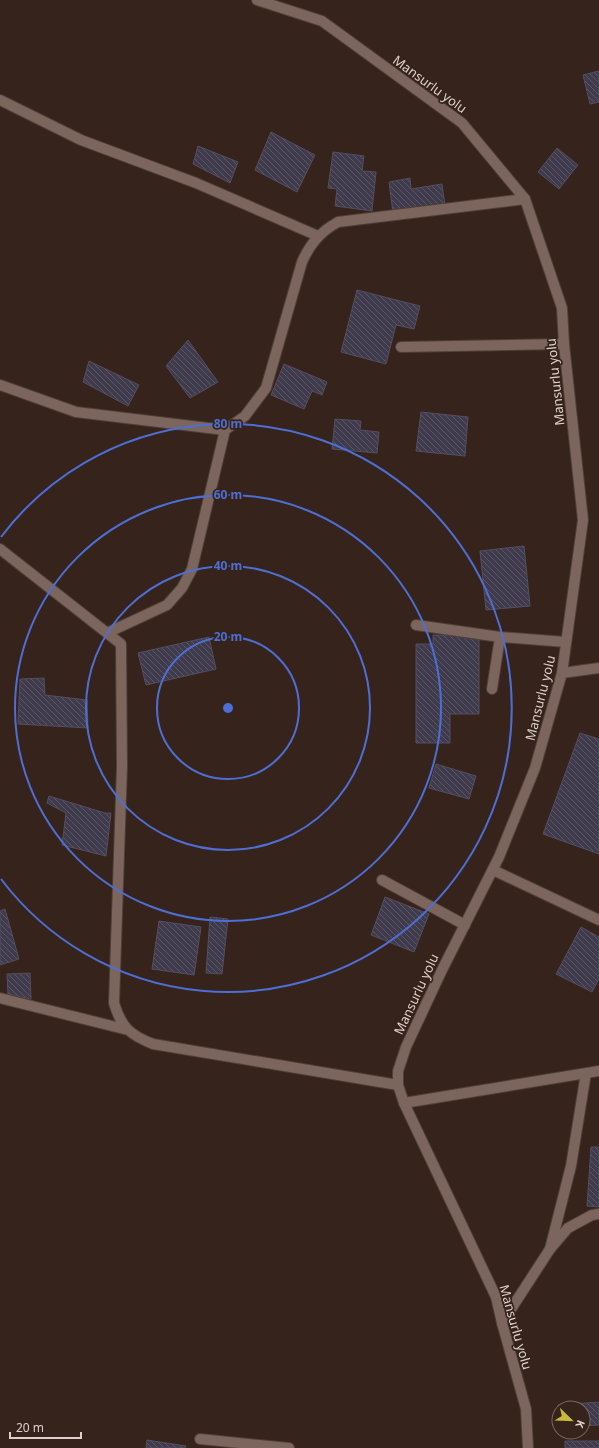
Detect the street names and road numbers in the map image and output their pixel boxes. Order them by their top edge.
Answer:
street label: Mansurlu yolu [389,51,471,117]
street label: Mansurlu yolu [541,338,569,426]
street label: Mansurlu yolu [521,653,559,743]
street label: Mansurlu yolu [389,951,443,1037]
street label: Mansurlu yolu [495,1283,537,1371]

